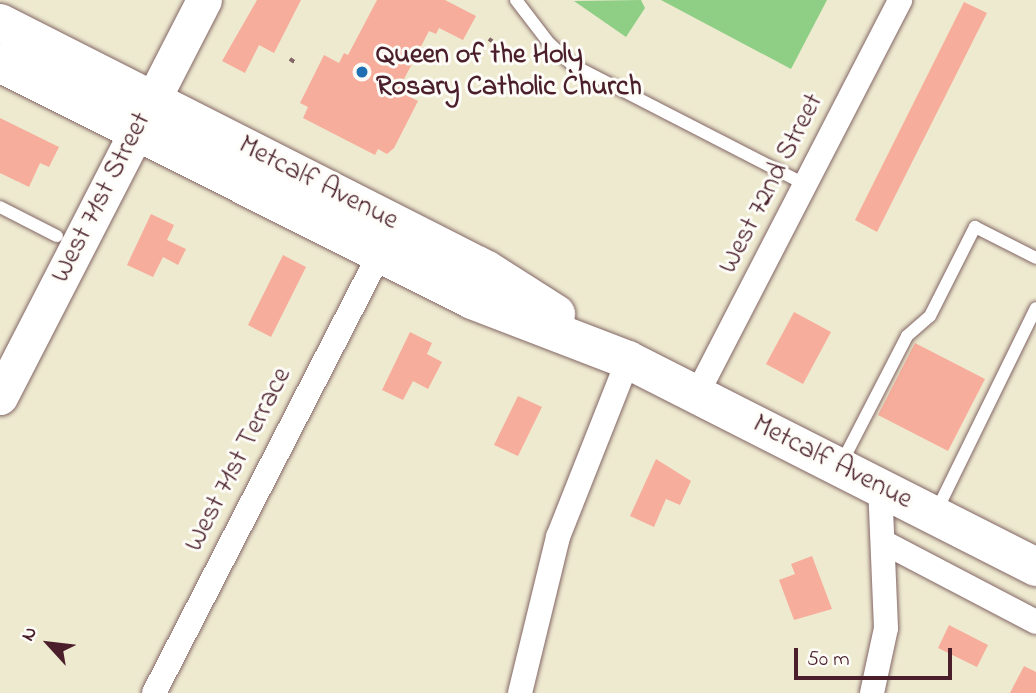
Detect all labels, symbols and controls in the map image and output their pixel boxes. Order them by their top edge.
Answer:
place label: Queen of the Holy Rosary Catholic Church [376,39,642,105]
marker: Queen of the Holy Rosary Catholic Church [354,64,370,80]
street label: West 72nd Street [712,88,832,280]
street label: West 71st Street [45,107,159,289]
street label: Metcalf Avenue [232,129,404,239]
street label: West 71st Terrace [178,362,300,558]
street label: Metcalf Avenue [746,408,918,518]
north arrow [14,609,84,679]
text: N [15,622,45,646]
scale bar [798,634,956,678]
text: 50 m [807,645,850,675]

